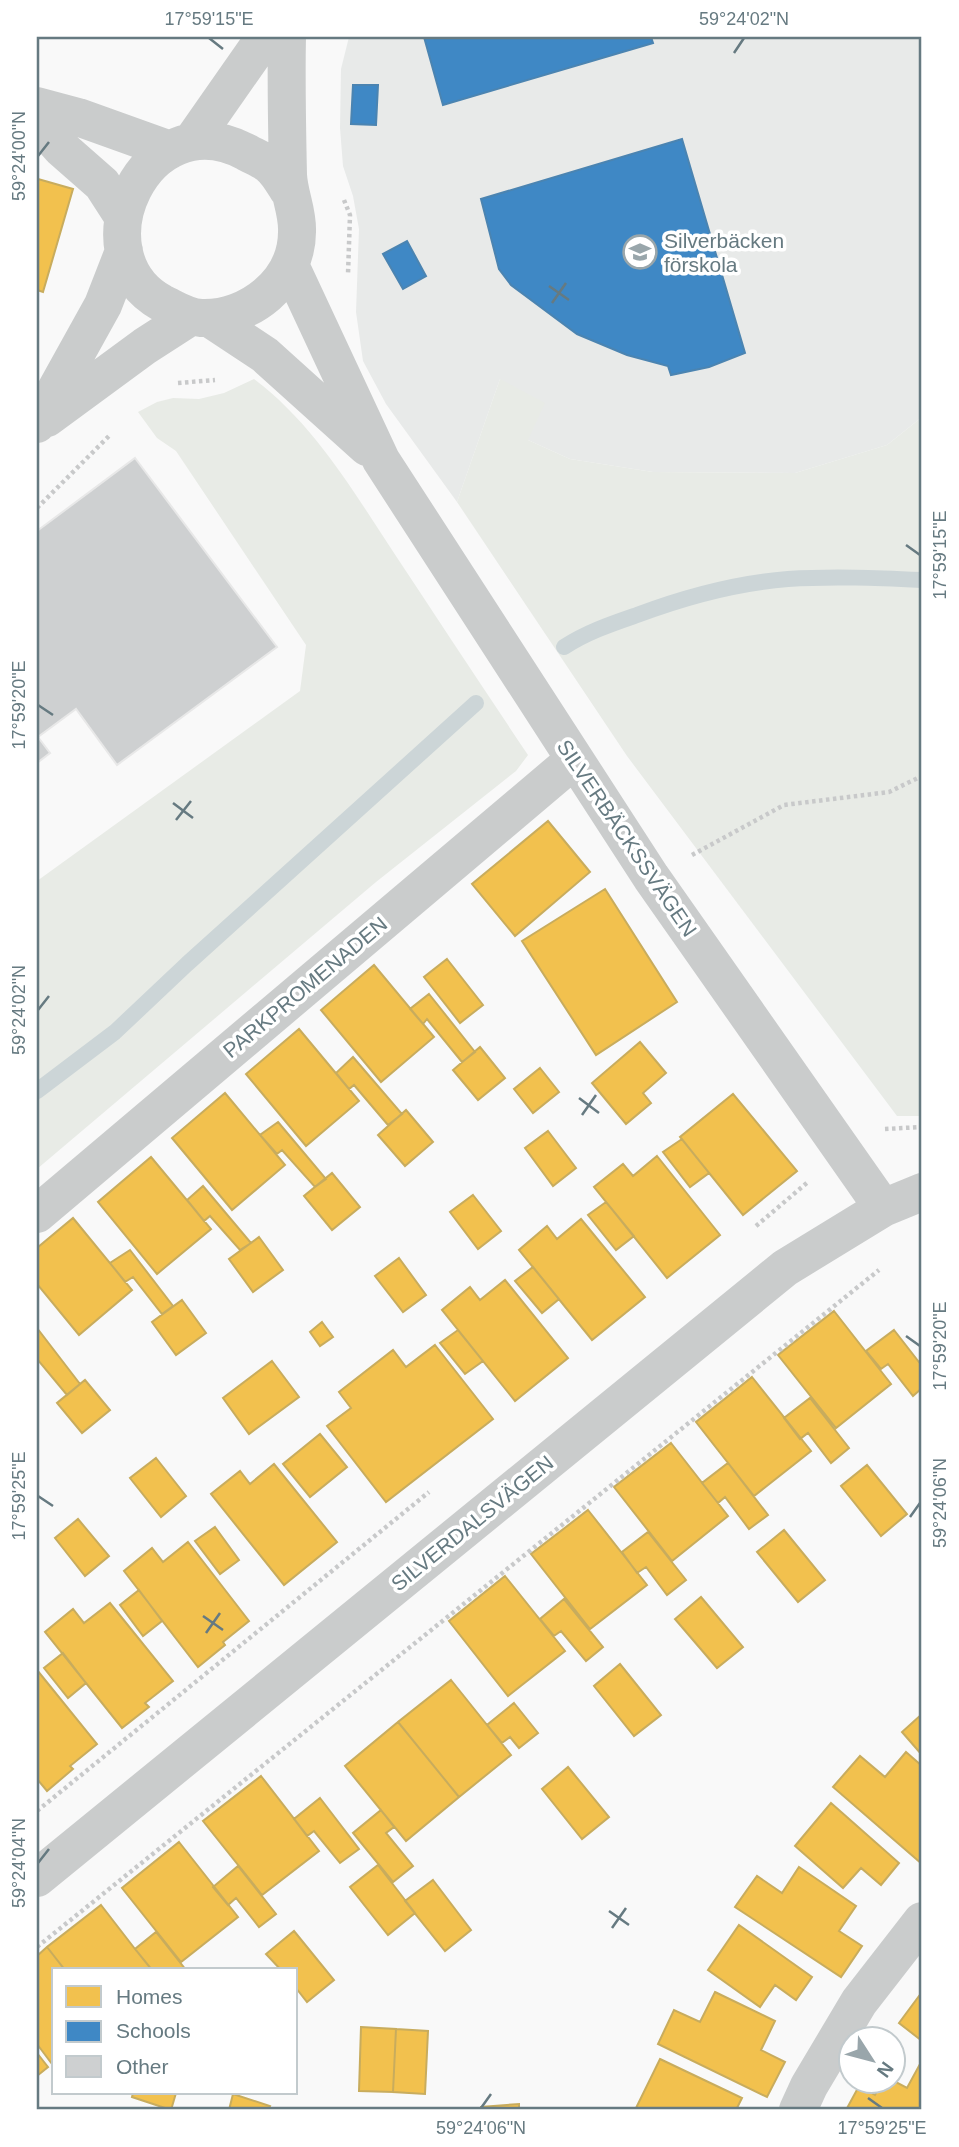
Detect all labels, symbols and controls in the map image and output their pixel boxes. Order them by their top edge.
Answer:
text: 17°59'15"E [164,9,254,29]
text: 59°24'02"N [699,9,789,29]
text: 59°24'00"N [9,111,29,201]
place label: Silverbäcken förskola [664,229,784,276]
school or university icon: Silverbäcken förskola [621,233,659,271]
text: 17°59'15"E [930,510,950,600]
text: 17°59'20"E [9,660,29,750]
street label: SILVERBÄCKSSVÄGEN [553,735,701,941]
street label: PARKPROMENADEN [219,912,391,1062]
text: 59°24'02"N [9,965,29,1055]
text: 17°59'20"E [930,1301,950,1391]
text: 17°59'25"E [9,1451,29,1541]
street label: SILVERDALSVÄGEN [386,1451,558,1595]
text: 59°24'06"N [930,1458,950,1548]
text: 59°24'04"N [9,1818,29,1908]
legend [52,1968,298,2094]
text: Homes [116,1985,183,2008]
text: Schools [116,2019,191,2042]
north arrow [836,2024,906,2094]
text: Other [116,2055,169,2078]
text: N [873,2058,898,2081]
text: 59°24'06"N [436,2118,526,2138]
text: 17°59'25"E [837,2118,927,2138]

